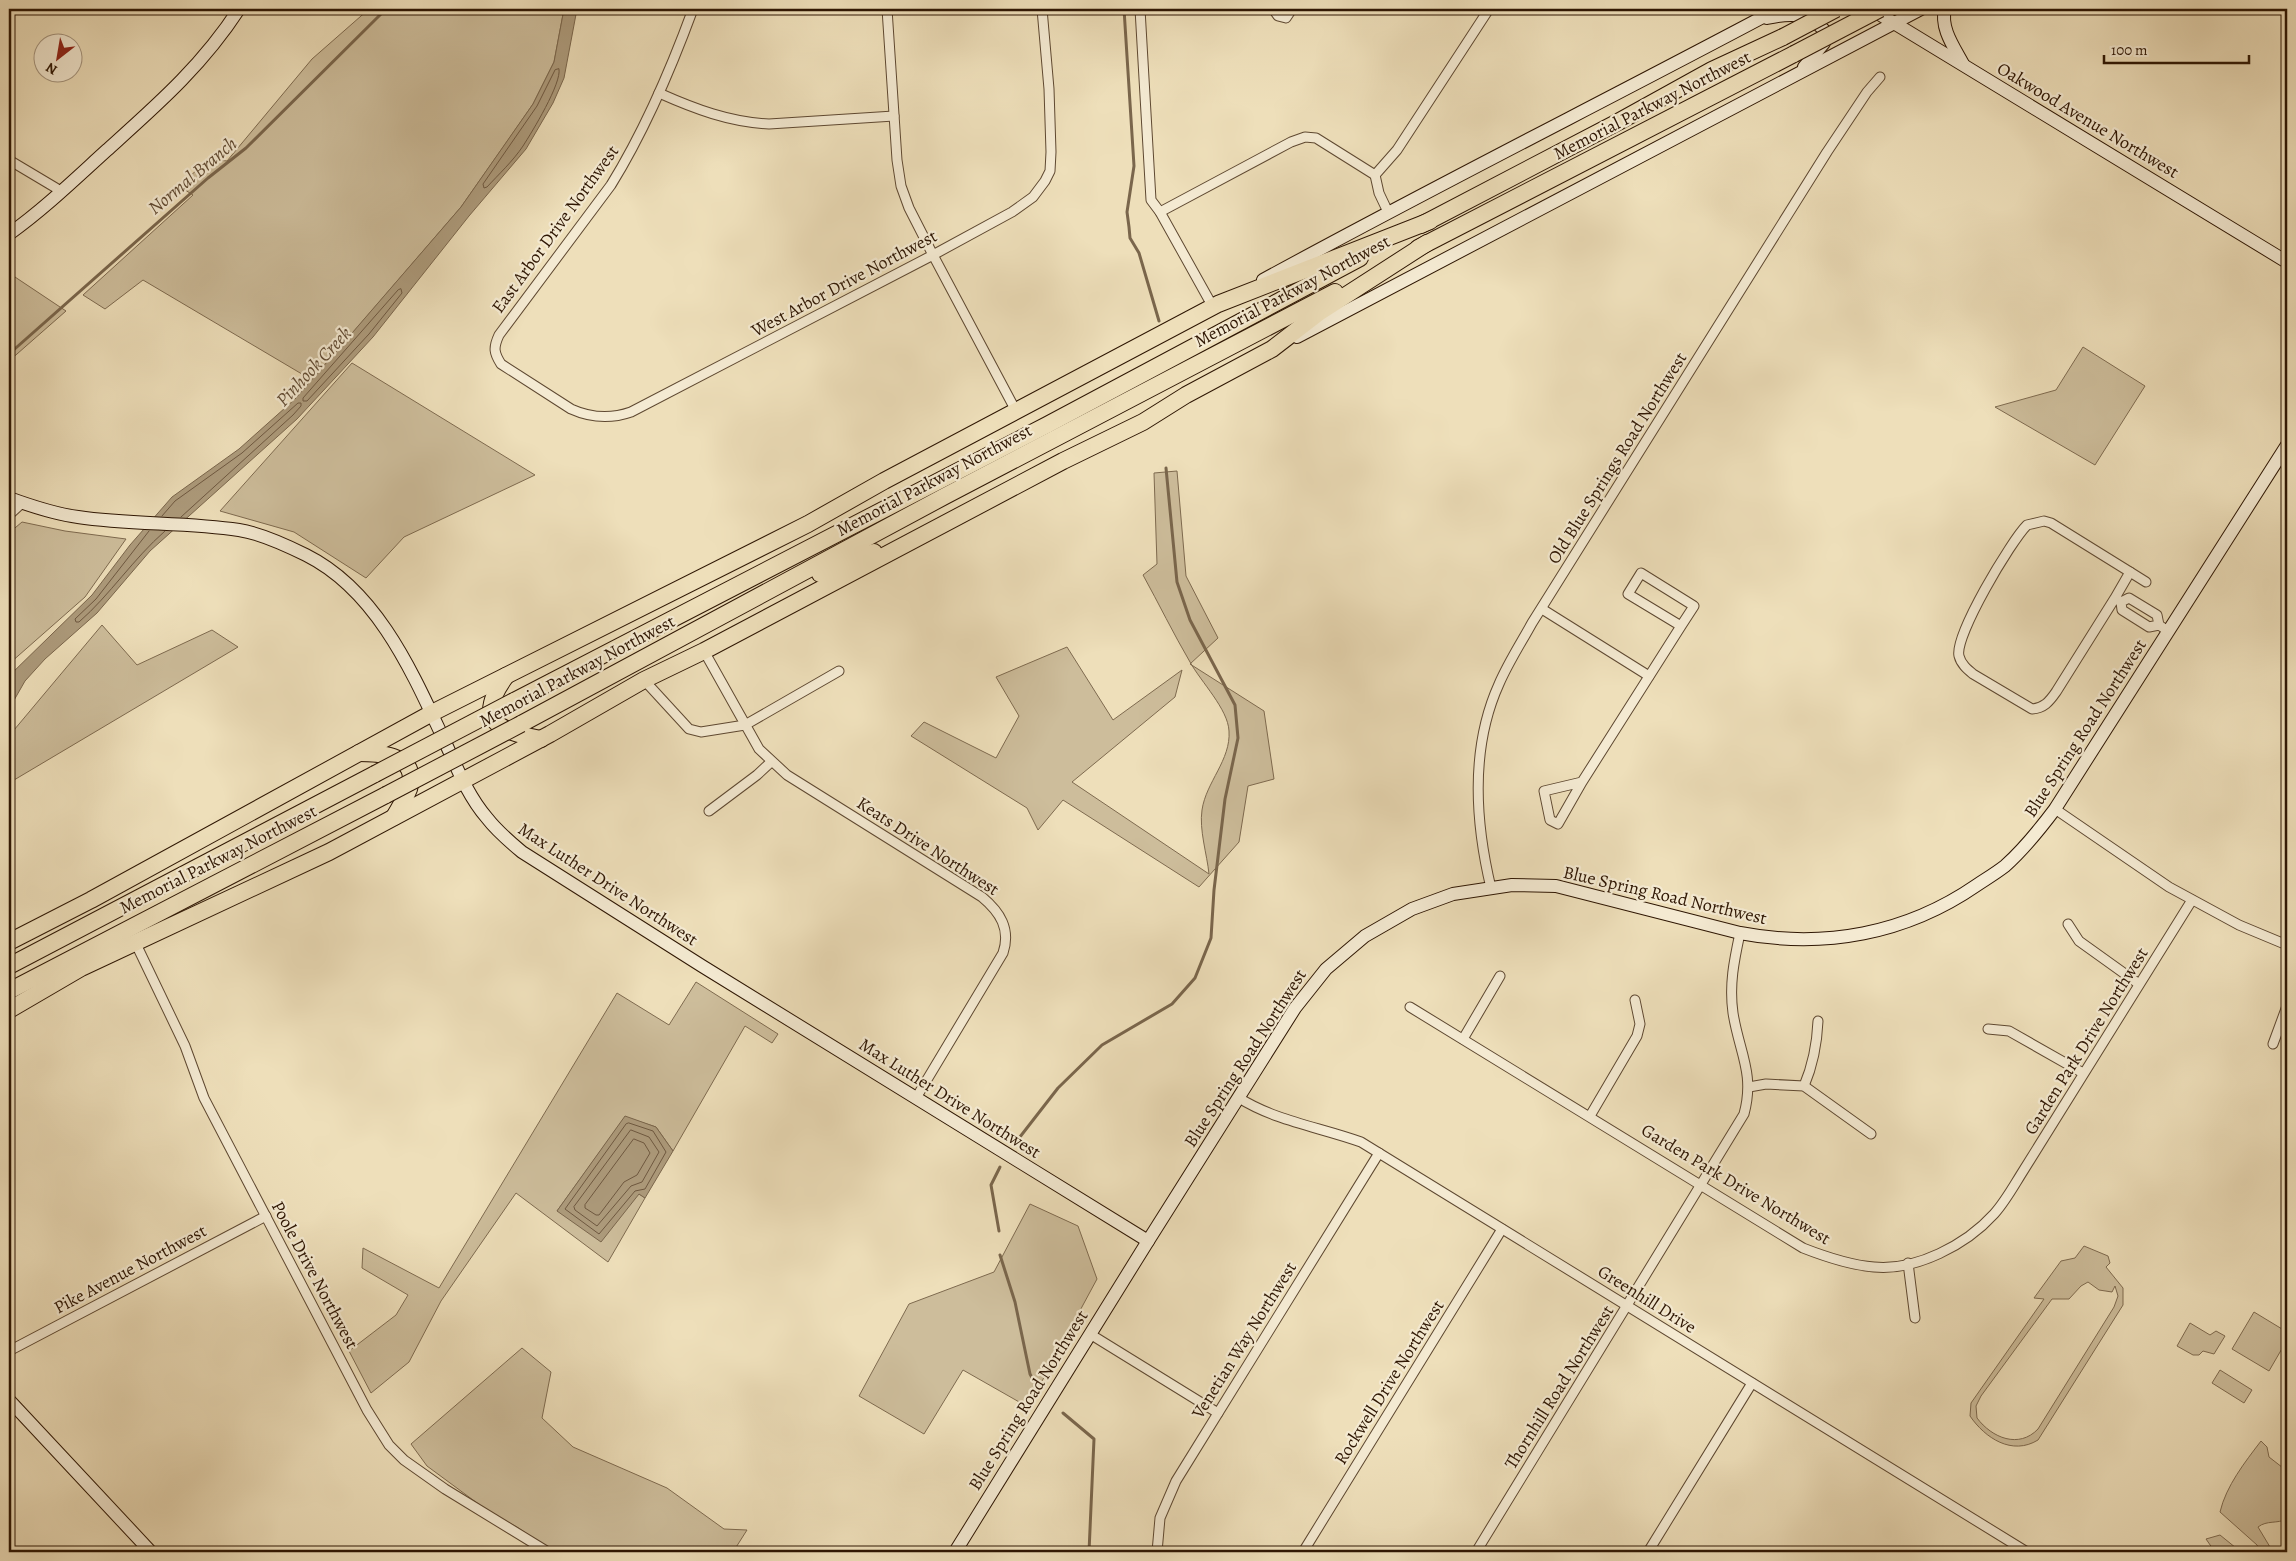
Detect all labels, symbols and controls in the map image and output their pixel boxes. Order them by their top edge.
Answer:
north arrow [32,32,82,82]
scale bar [2104,32,2248,64]
text: 100 m [2111,40,2148,60]
street label: Memorial Parkway Northwest [1549,45,1755,165]
street label: Oakwood Avenue Northwest [1993,56,2183,184]
text: N [42,58,61,79]
water label: Normal Branch [143,131,243,221]
street label: East Arbor Drive Northwest [486,140,624,318]
street label: West Arbor Drive Northwest [746,224,941,343]
street label: Memorial Parkway Northwest [1190,229,1394,353]
water label: Pinhook Creek [270,321,357,412]
street label: Old Blue Springs Road Northwest [1542,347,1692,569]
street label: Memorial Parkway Northwest [832,418,1036,542]
street label: Memorial Parkway Northwest [475,609,679,733]
street label: Blue Spring Road Northwest [2018,634,2152,822]
street label: Keats Drive Northwest [852,791,1004,901]
street label: Memorial Parkway Northwest [115,799,321,919]
street label: Max Luther Drive Northwest [513,817,703,951]
street label: Blue Spring Road Northwest [1561,860,1769,930]
street label: Garden Park Drive Northwest [2018,943,2154,1139]
street label: Blue Spring Road Northwest [1178,964,1312,1152]
street label: Max Luther Drive Northwest [855,1032,1045,1164]
street label: Garden Park Drive Northwest [1637,1118,1835,1250]
street label: Poole Drive Northwest [266,1197,364,1353]
street label: Pike Avenue Northwest [50,1219,211,1319]
street label: Venetian Way Northwest [1185,1257,1302,1424]
street label: Greenhill Drive [1593,1259,1701,1339]
street label: Rockwell Drive Northwest [1328,1295,1450,1469]
street label: Thornhill Road Northwest [1499,1300,1619,1473]
street label: Blue Spring Road Northwest [963,1305,1093,1495]

